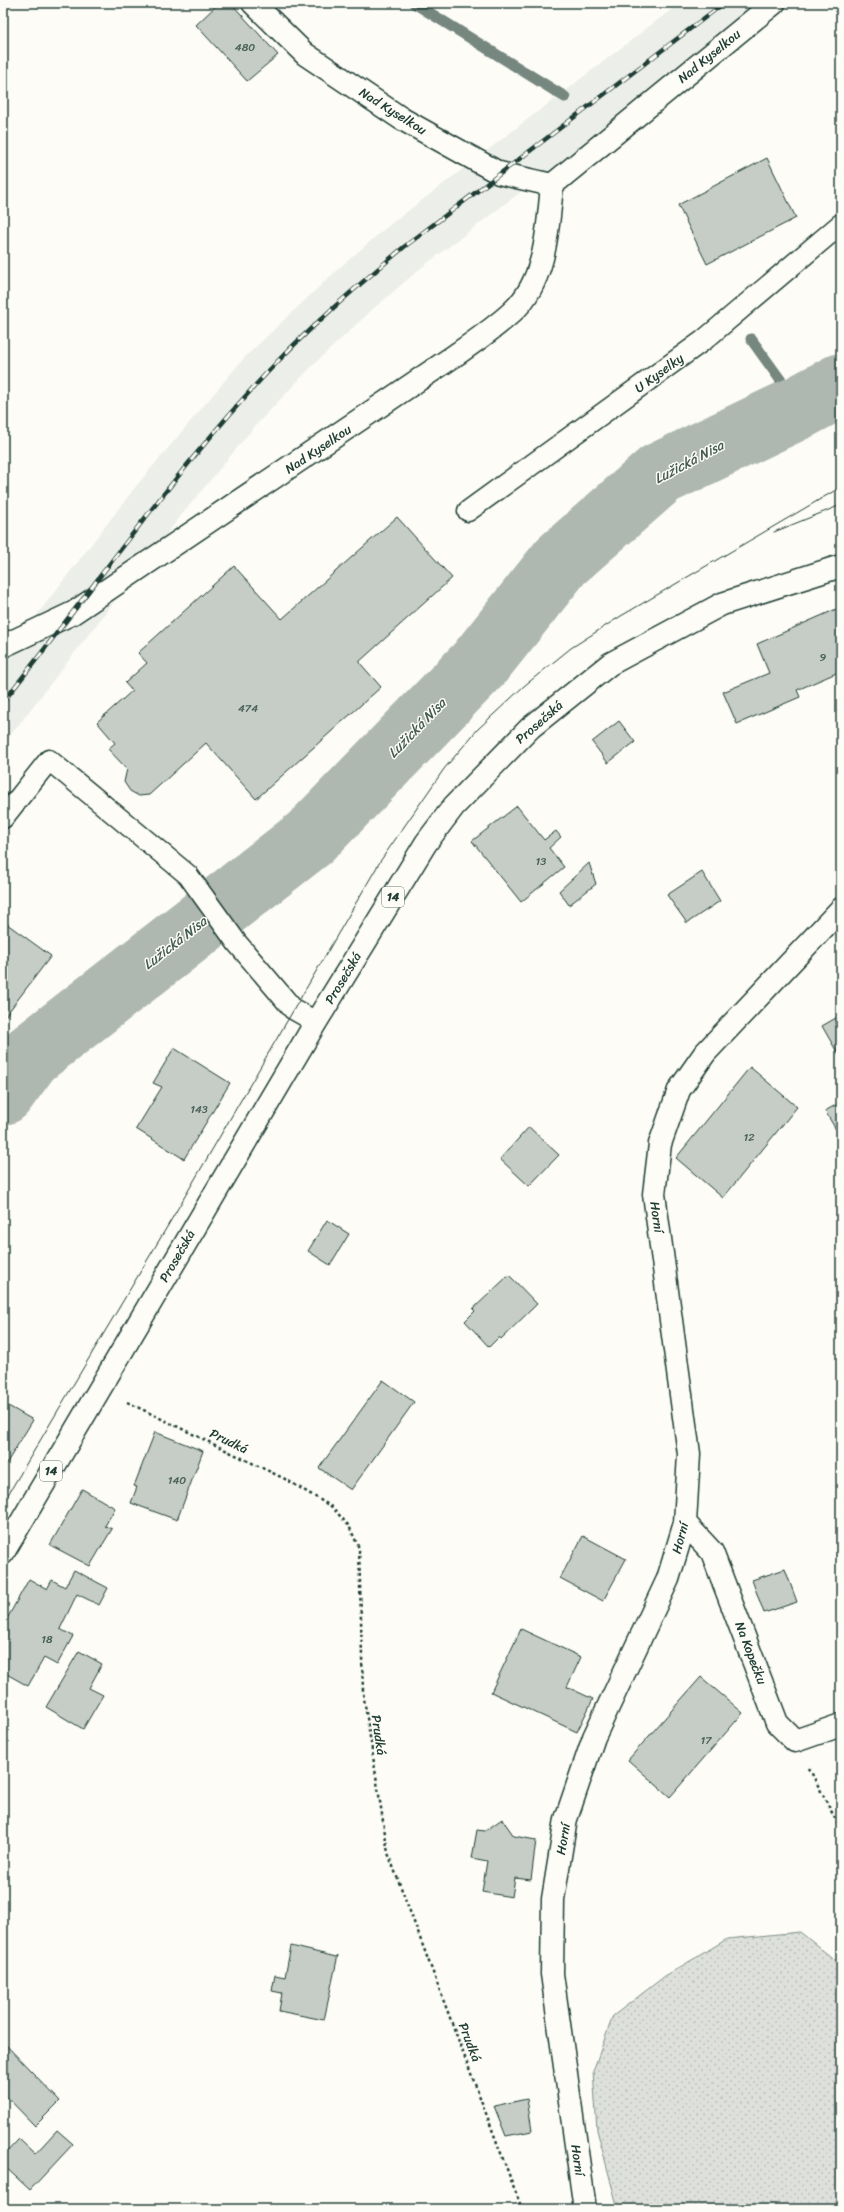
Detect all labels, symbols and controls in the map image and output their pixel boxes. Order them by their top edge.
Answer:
street label: Nad Kyselkou [672,23,746,89]
house number: 480 [235,38,255,57]
street label: Nad Kyselkou [354,81,432,141]
street label: U Kyselky [629,347,689,399]
street label: Nad Kyselkou [280,418,356,480]
water label: Lužická Nisa [650,433,729,491]
house number: 9 [820,648,827,667]
water label: Lužická Nisa [382,691,453,764]
street label: Prosečská [510,694,569,750]
house number: 474 [238,699,258,718]
house number: 13 [536,852,546,871]
road number: 14 [382,887,404,907]
water label: Lužická Nisa [137,909,213,976]
street label: Prosečská [318,947,368,1009]
house number: 143 [190,1100,208,1119]
house number: 12 [743,1128,755,1147]
street label: Horní [643,1200,671,1236]
street label: Prosečská [153,1225,202,1287]
street label: Prudká [206,1422,253,1460]
road number: 14 [40,1461,62,1481]
house number: 140 [168,1471,186,1490]
street label: Horní [665,1518,696,1556]
street label: Na Kopečku [728,1618,774,1688]
house number: 18 [41,1630,53,1649]
street label: Prudká [365,1713,393,1757]
house number: 17 [701,1731,712,1750]
street label: Horní [549,1820,577,1857]
street label: Prudká [452,2019,488,2065]
street label: Horní [564,2143,592,2179]

